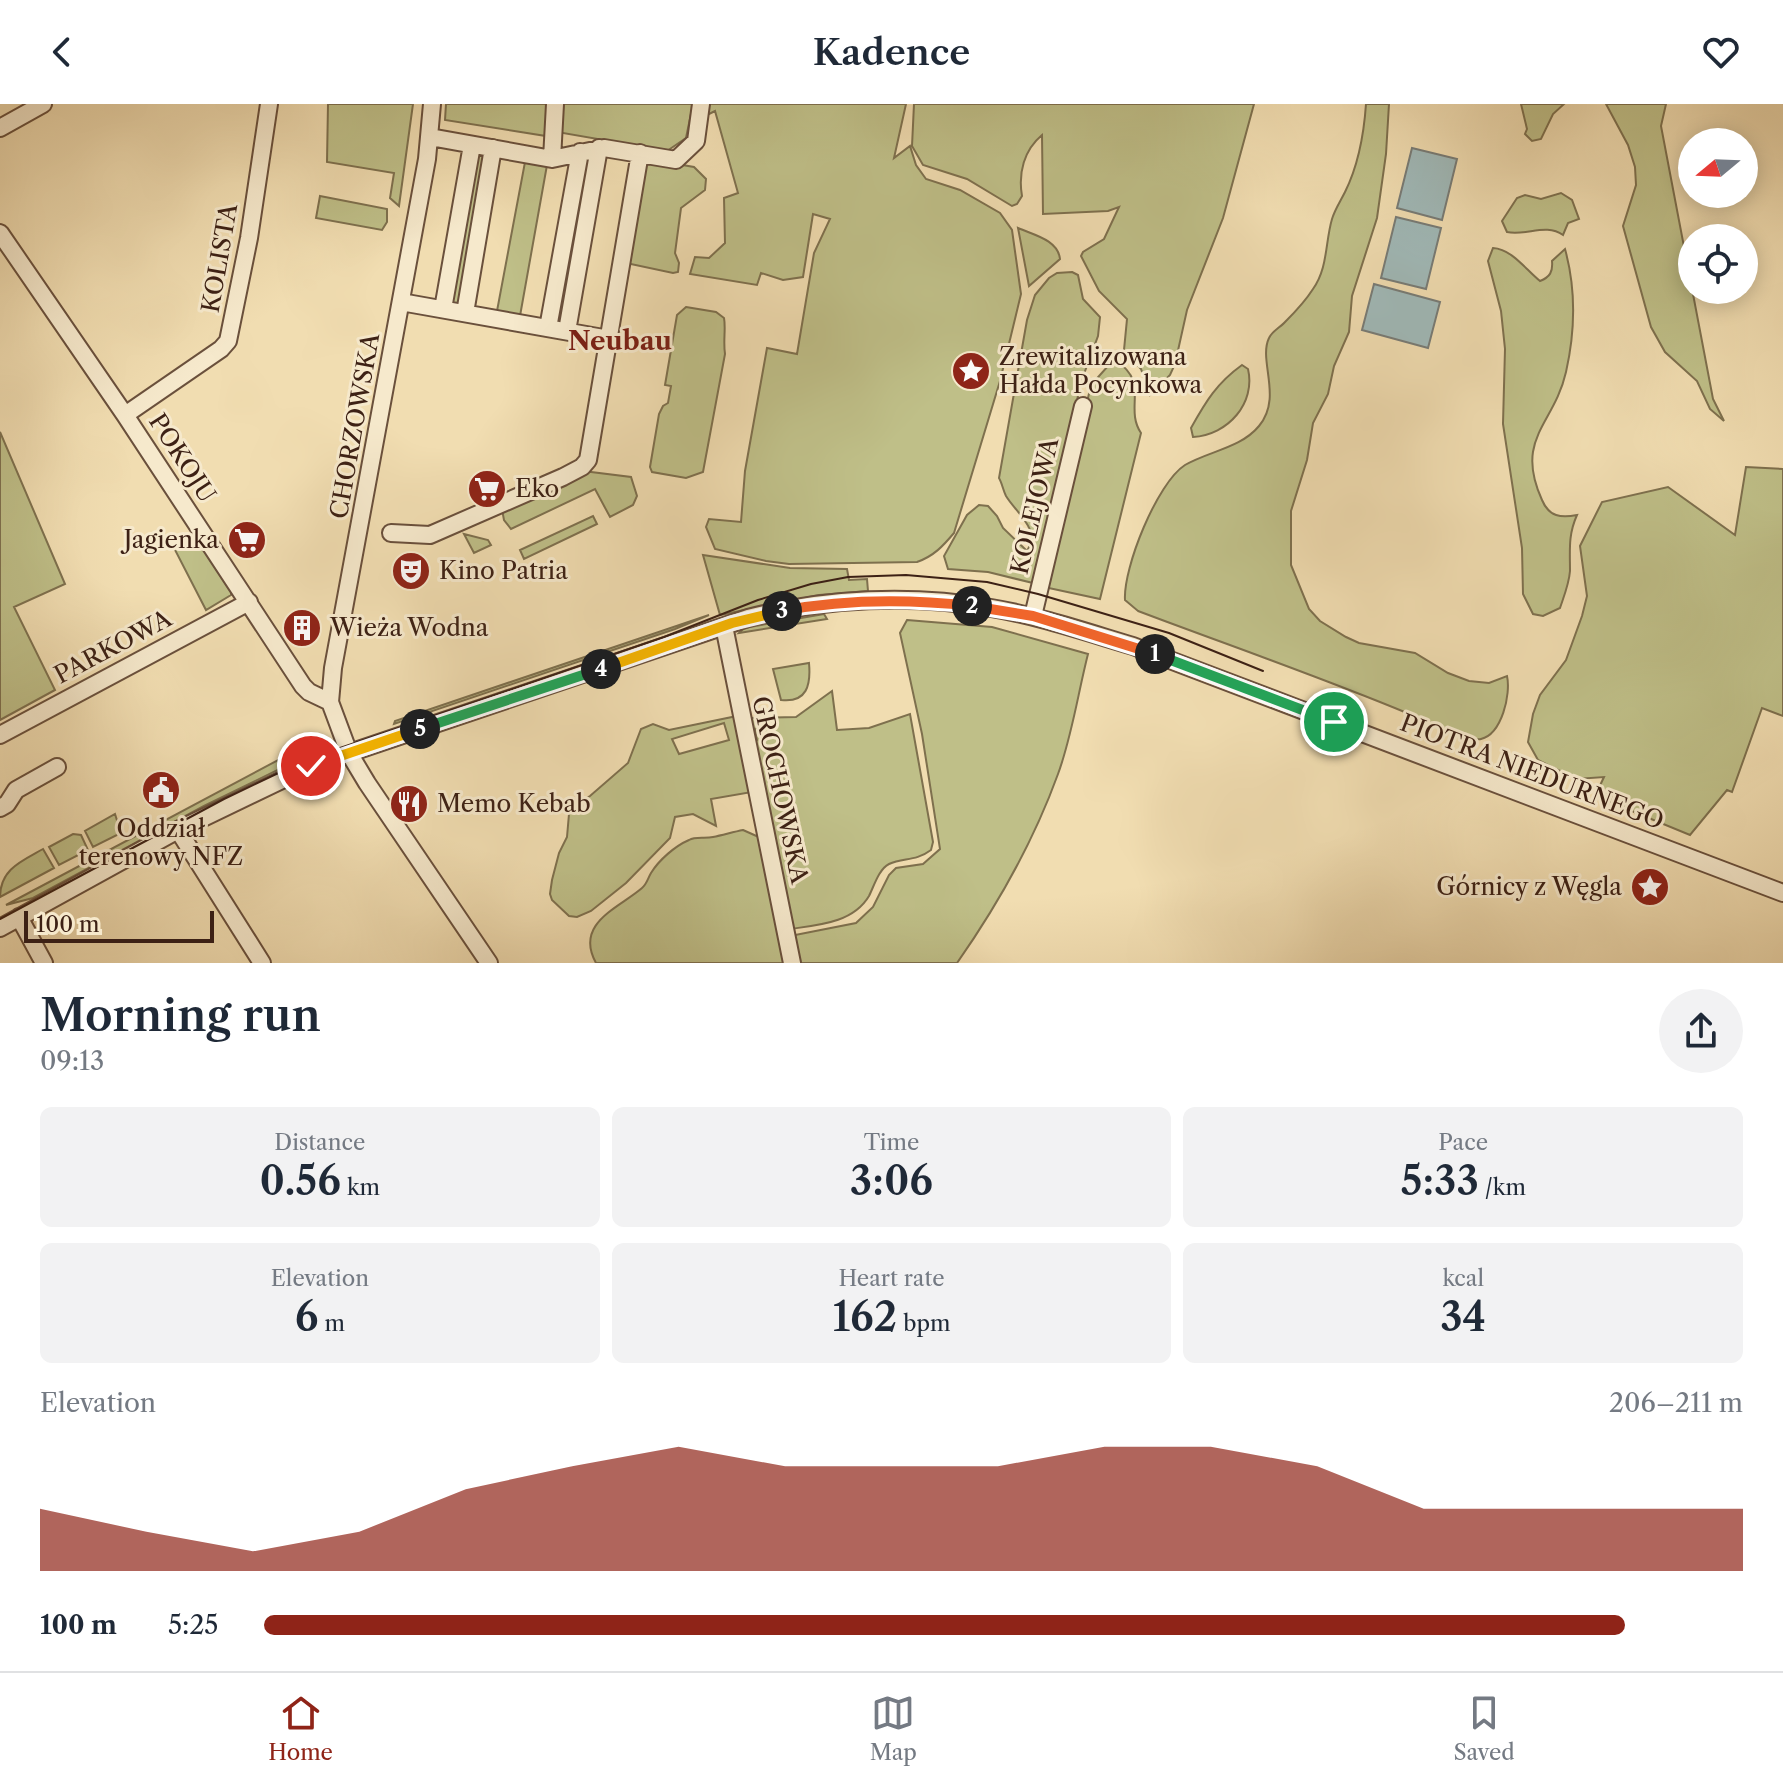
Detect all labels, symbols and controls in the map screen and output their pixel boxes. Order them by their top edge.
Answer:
icon: back [40,30,84,74]
text: Kadence [813,30,970,74]
icon: heart [1699,30,1743,74]
north arrow [1678,128,1758,208]
map controls [1678,128,1758,304]
street label: KOLISTA [196,200,244,315]
button: locate [1678,224,1758,304]
district label: Neubau [568,325,672,357]
street label: CHORZOWSKA [324,330,385,521]
place label: Zrewitalizowana Hałda Pocynkowa [999,342,1202,399]
place icon: Zrewitalizowana Hałda Pocynkowa [950,350,992,392]
street label: POKOJU [143,408,222,508]
street label: KOLEJOWA [1005,434,1065,577]
supermarket icon: Eko [466,468,508,510]
place label: Eko [515,474,559,503]
supermarket icon: Jagienka [226,519,268,561]
place label: Jagienka [120,525,219,554]
theatre icon: Kino Patria [390,550,432,592]
place label: Kino Patria [439,556,568,585]
pin: 2 [952,586,992,626]
pin: 3 [762,591,802,631]
text: 2 [966,592,979,619]
text: 3 [776,597,788,624]
street label: PARKOWA [49,603,177,690]
building icon: Wieża Wodna [281,607,323,649]
place label: Wieża Wodna [329,613,489,642]
pin: 1 [1135,634,1175,674]
text: 1 [1150,640,1160,667]
pin: 4 [581,649,621,689]
text: 4 [594,655,608,682]
pin [1300,688,1368,756]
street label: GROCHOWSKA [746,693,815,888]
icon: arrive [1312,700,1356,744]
street label: PIOTRA NIEDURNEGO [1396,708,1668,835]
pin: 5 [400,709,440,749]
text: 5 [414,715,426,742]
pin [277,732,345,800]
icon: check [289,744,333,788]
public building icon: Oddział terenowy NFZ [140,769,182,811]
restaurant icon: Memo Kebab [388,783,430,825]
place label: Memo Kebab [437,789,591,818]
place label: Oddział terenowy NFZ [79,814,243,871]
place icon: Górnicy z Węgla [1629,866,1671,908]
place label: Górnicy z Węgla [1436,872,1622,901]
scale bar [24,907,214,943]
text: 100 m [36,911,99,938]
text: Morning run [40,988,321,1042]
button: share [1659,989,1743,1073]
text: 09:13 [40,1045,104,1077]
text: Distance [274,1129,365,1156]
text: Time [864,1129,919,1156]
text: Pace [1438,1129,1488,1156]
text: 0.56 [260,1156,341,1205]
text: 3:06 [850,1156,933,1205]
text: 5:33 [1400,1156,1479,1205]
text: km [341,1174,380,1201]
text: /km [1479,1174,1526,1201]
text: Elevation [271,1265,369,1292]
text: Heart rate [838,1265,945,1292]
text: kcal [1442,1265,1484,1292]
text: 6 [295,1292,319,1341]
text: 162 [833,1292,897,1341]
text: 34 [1440,1292,1486,1341]
text: m [319,1310,345,1337]
text: bpm [897,1310,950,1337]
text: Elevation [40,1387,156,1419]
text: 206–211 m [1609,1387,1743,1419]
text: 100 m [40,1609,117,1641]
text: 5:25 [168,1609,218,1641]
tab: Home [268,1691,333,1766]
tab: Map [870,1691,917,1766]
tab: Saved [1454,1691,1515,1766]

